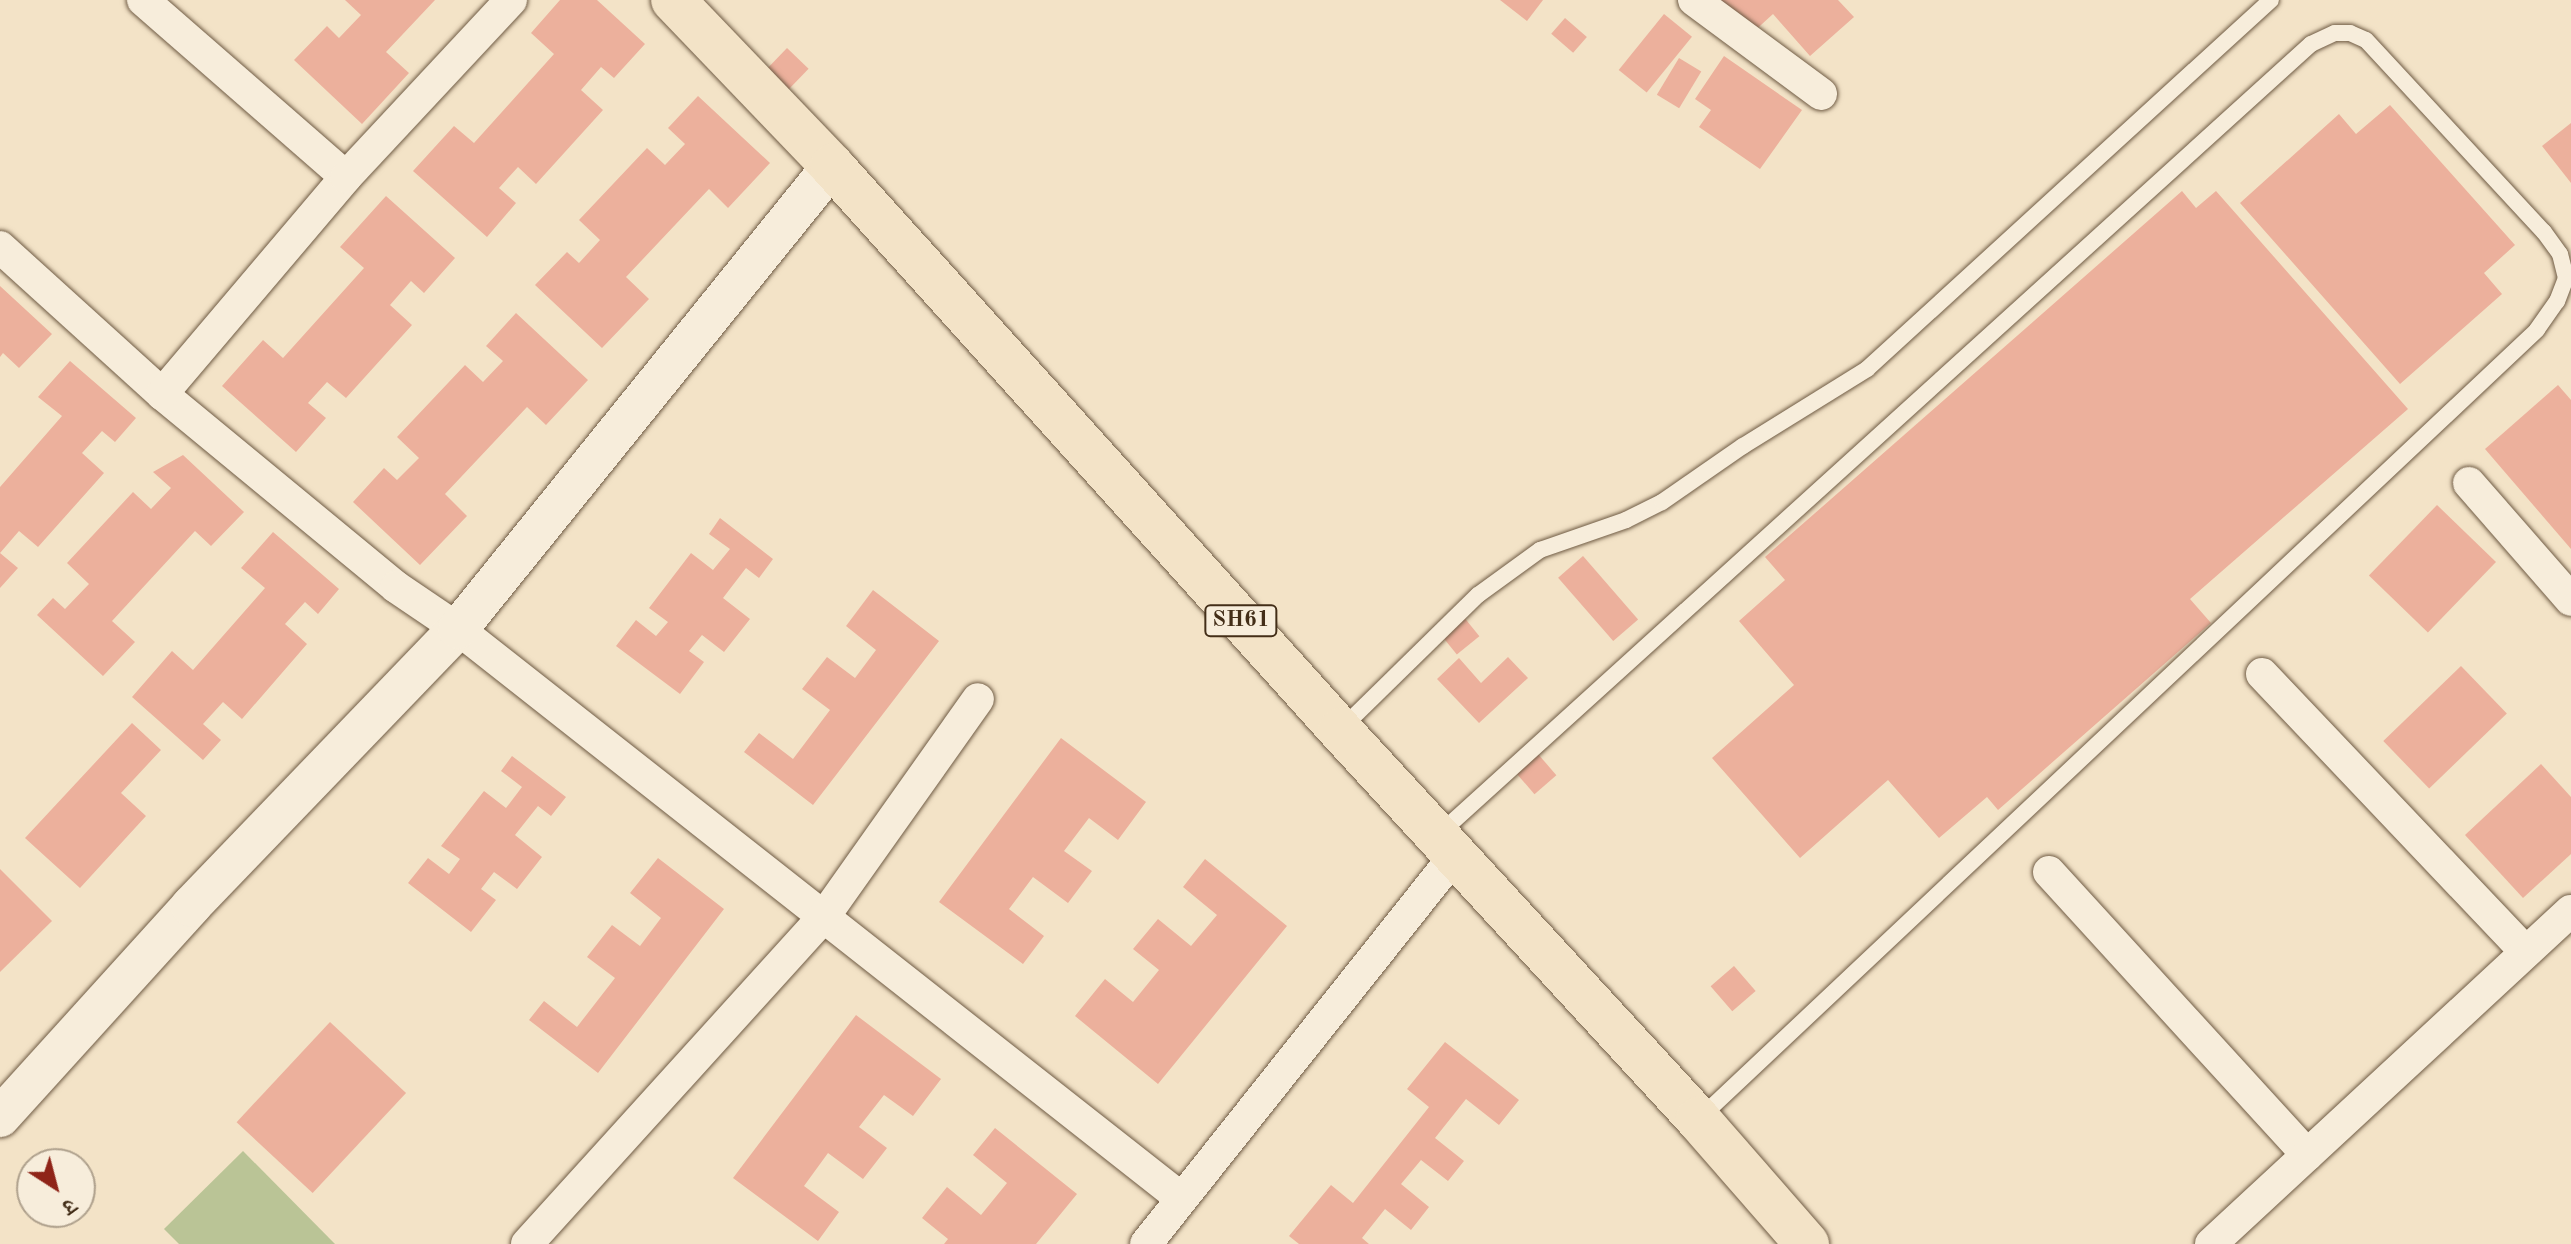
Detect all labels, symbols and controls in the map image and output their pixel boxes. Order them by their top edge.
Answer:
road number: SH61 [1203,603,1279,639]
north arrow [16,1148,96,1228]
text: उ [58,1194,80,1218]

